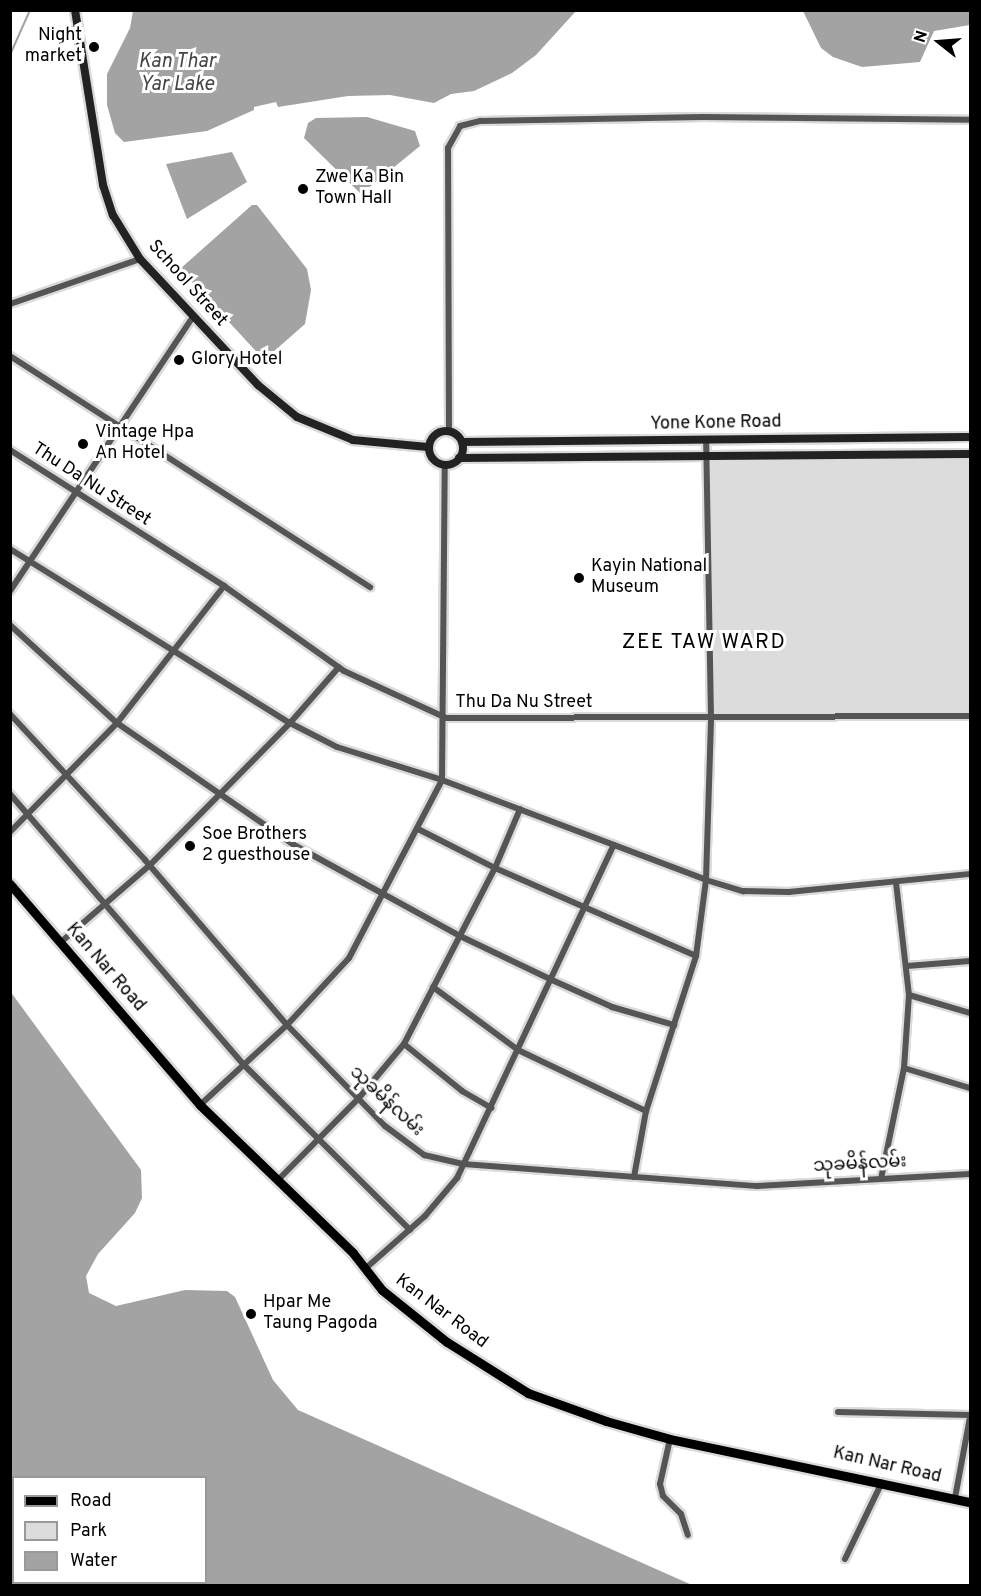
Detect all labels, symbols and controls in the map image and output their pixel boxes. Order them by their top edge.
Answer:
north arrow [909,12,969,72]
place label: Night market [25,26,82,68]
text: N [911,28,933,45]
marker: Night market [87,40,101,54]
water label: Kan Thar Yar Lake [138,50,216,97]
place label: Zwe Ka Bin Town Hall [315,168,404,210]
marker: Zwe Ka Bin Town Hall [296,182,310,196]
street label: School Street [143,236,231,332]
place label: Glory Hotel [191,349,282,371]
marker: Glory Hotel [172,353,186,367]
street label: Yone Kone Road [650,412,782,436]
place label: Vintage Hpa An Hotel [95,423,194,466]
marker: Vintage Hpa An Hotel [76,437,90,451]
street label: Thu Da Nu Street [28,439,154,531]
place label: Kayin National Museum [591,557,707,600]
marker: Kayin National Museum [572,571,586,585]
district label: ZEE TAW WARD [621,630,787,656]
street label: Thu Da Nu Street [455,692,593,714]
place label: Soe Brothers 2 guesthouse [202,825,310,868]
marker: Soe Brothers 2 guesthouse [183,839,197,853]
street label: Kan Nar Road [61,919,149,1017]
street label: သုခမိန်လမ်း [344,1062,428,1142]
street label: သုခမိန်လမ်း [813,1152,907,1178]
street label: Kan Nar Road [390,1270,492,1354]
place label: Hpar Me Taung Pagoda [263,1293,377,1336]
marker: Hpar Me Taung Pagoda [244,1307,258,1321]
street label: Kan Nar Road [831,1443,943,1489]
legend [12,1476,207,1584]
text: Road [70,1490,112,1513]
text: Park [70,1520,107,1543]
text: Water [70,1550,117,1573]

